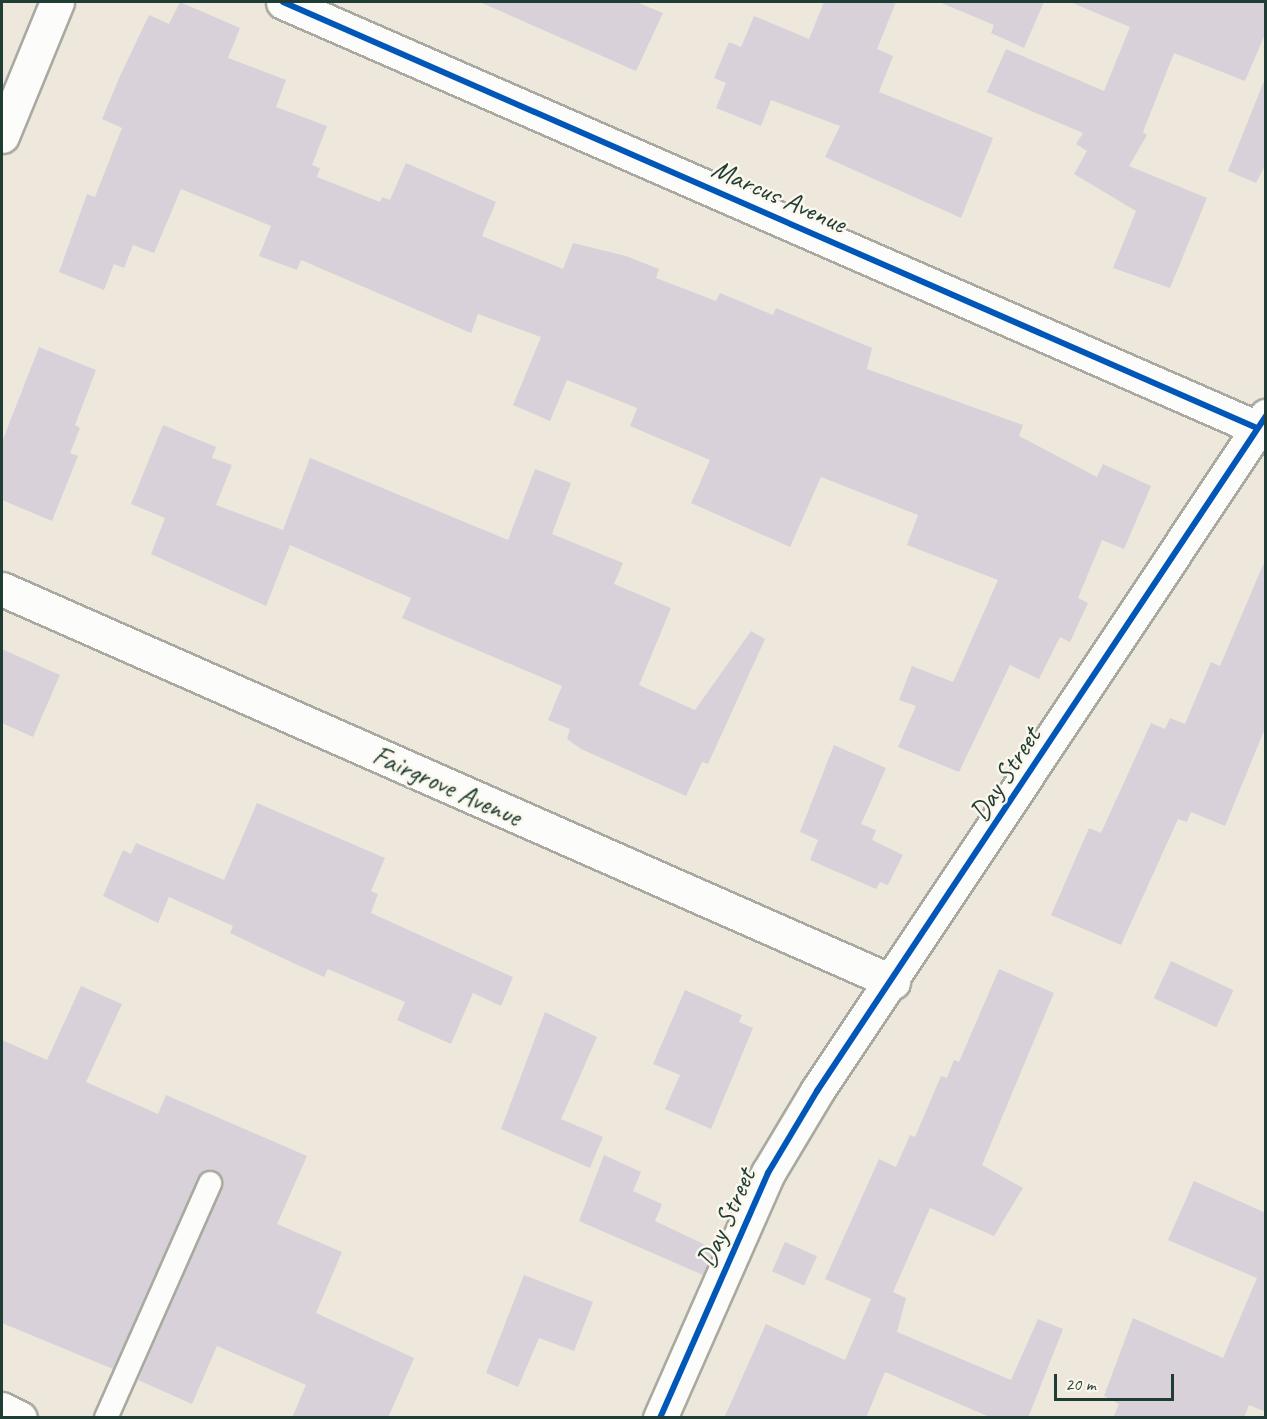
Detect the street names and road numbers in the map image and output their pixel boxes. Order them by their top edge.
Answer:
street label: Marcus Avenue [707,152,851,240]
street label: Day Street [962,721,1048,827]
street label: Fairgrove Avenue [368,738,526,834]
street label: Day Street [689,1163,763,1273]

